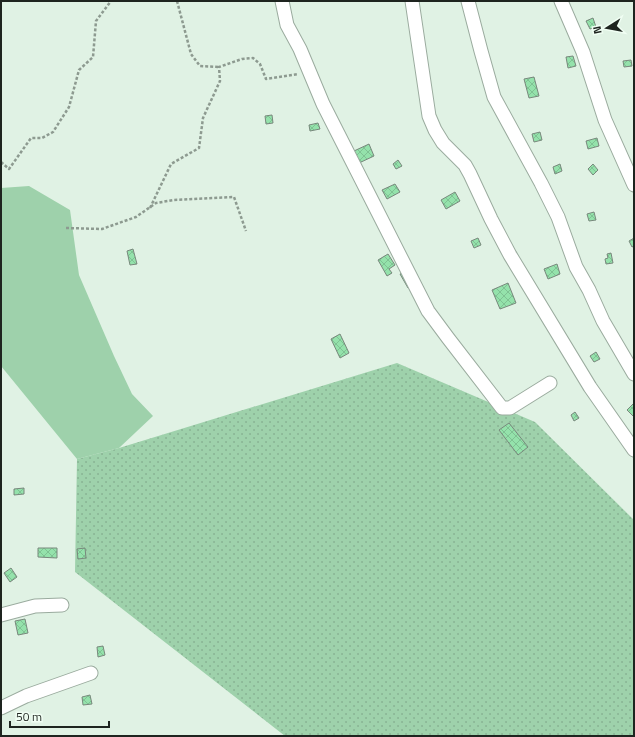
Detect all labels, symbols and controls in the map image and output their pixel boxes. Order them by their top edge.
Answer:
north arrow [587,8,627,48]
text: N [589,25,606,35]
scale bar [10,703,109,729]
text: 50 m [16,707,42,726]

